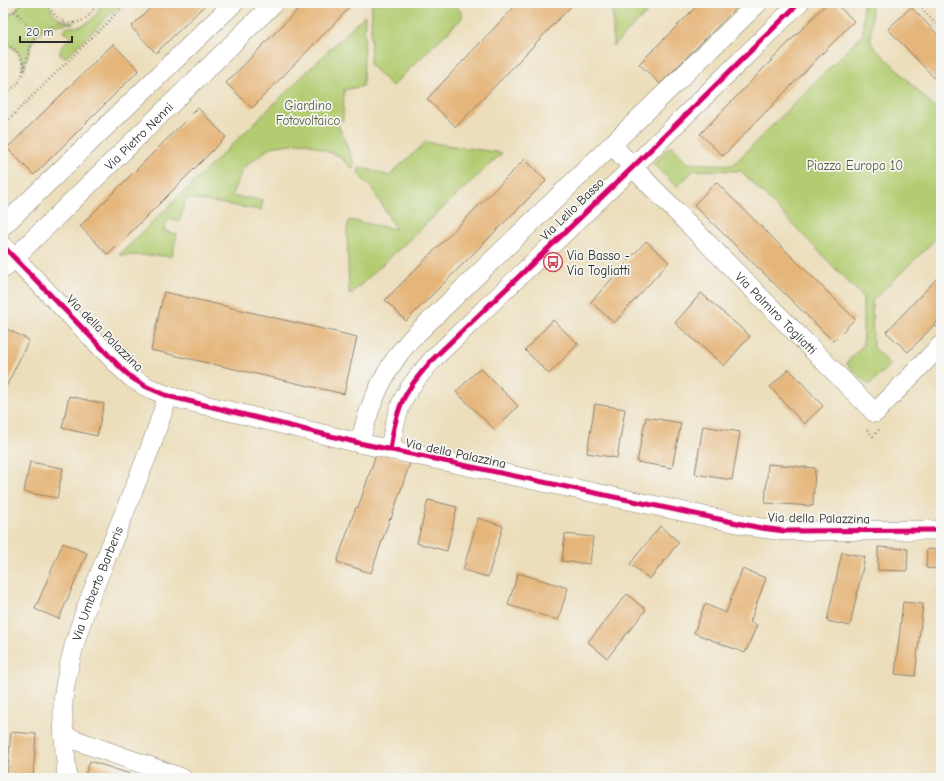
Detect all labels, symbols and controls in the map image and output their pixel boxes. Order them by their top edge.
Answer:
scale bar [20,18,72,44]
text: 20 m [26,25,54,39]
park label: Giardino Fotovoltaico [276,98,340,128]
street label: Via Pietro Nenni [101,99,176,173]
park label: Piazza Europa 10 [807,158,903,173]
street label: Via Lelio Basso [537,175,607,243]
place label: Via Basso - Via Togliatti [567,248,630,278]
bus stop icon: Via Basso - Via Togliatti [542,251,564,273]
street label: Via Palmiro Togliatti [733,269,820,357]
street label: Via della Palazzina [64,292,146,374]
street label: Via della Palazzina [404,435,508,471]
street label: Via della Palazzina [768,510,870,526]
street label: Via Umberto Barberis [69,524,125,642]

